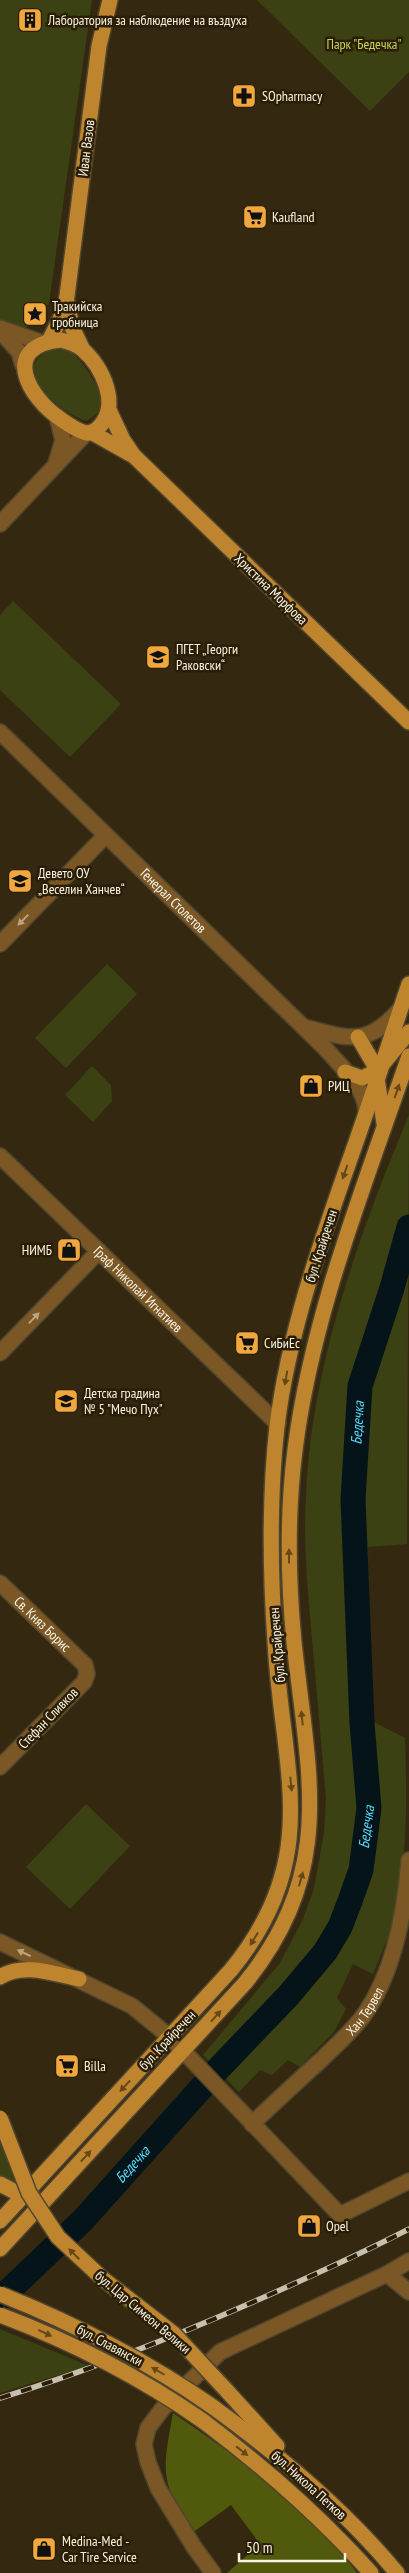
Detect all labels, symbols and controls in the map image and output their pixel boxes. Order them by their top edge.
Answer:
building icon: Лаборатория за наблюдение на въздуха [17,7,43,33]
place label: Лаборатория за наблюдение на въздуха [47,11,247,29]
park label: Парк "Бедечка" [327,35,401,53]
pharmacy icon: SOpharmacy [231,83,257,109]
place label: SOpharmacy [262,87,323,105]
street label: Иван Вазов [74,118,98,177]
supermarket icon: Kaufland [242,204,268,230]
place label: Kaufland [272,208,315,226]
place label: Тракийска гробница [52,297,102,331]
place icon: Тракийска гробница [22,301,48,327]
street label: Христина Морфова [230,549,312,629]
place label: ПГЕТ „Георги Раковски“ [176,640,238,674]
school or university icon: ПГЕТ „Георги Раковски“ [145,644,171,670]
place label: Девето ОУ „Веселин Ханчев“ [38,864,125,898]
street label: Генерал Столетов [137,864,211,937]
school or university icon: Девето ОУ „Веселин Ханчев“ [7,868,33,894]
one-way arrow [17,914,29,926]
shop icon: РИЦ [298,1073,324,1099]
place label: РИЦ [328,1077,350,1095]
one-way arrow [394,1084,401,1099]
one-way arrow [341,1165,349,1180]
street label: бул. Крайречен [301,1207,341,1285]
shop icon: НИМБ [56,1237,82,1263]
place label: НИМБ [22,1241,52,1259]
street label: Граф Николай Игнатиев [90,1242,187,1337]
one-way arrow [28,1312,40,1324]
supermarket icon: СиБиЕс [234,1330,260,1356]
place label: СиБиЕс [264,1334,300,1352]
one-way arrow [281,1371,289,1387]
place label: Детска градина № 5 "Мечо Пух" [84,1384,163,1418]
school or university icon: Детска градина № 5 "Мечо Пух" [53,1388,79,1414]
water label: Бедечка [346,1400,368,1445]
one-way arrow [285,1548,293,1564]
street label: Св. Княз Борис [10,1592,75,1656]
street label: бул. Крайречен [265,1607,289,1683]
street label: Стефан Сливков [14,1683,82,1752]
one-way arrow [298,1710,306,1726]
one-way arrow [287,1776,295,1792]
water label: Бедечка [354,1803,378,1850]
one-way arrow [298,1872,306,1887]
one-way arrow [249,1932,259,1945]
one-way arrow [17,1949,31,1957]
street label: Хан Тервел [342,1984,388,2039]
street label: бул. Крайречен [135,2006,199,2074]
one-way arrow [210,2010,222,2022]
supermarket icon: Billa [54,2053,80,2079]
place label: Billa [84,2057,106,2075]
one-way arrow [119,2080,131,2092]
water label: Бедечка [111,2141,154,2187]
one-way arrow [80,2150,92,2162]
shop icon: Opel [296,2213,322,2239]
place label: Opel [326,2217,350,2235]
one-way arrow [69,2248,81,2260]
street label: бул. Цар Симеон Велики [91,2267,195,2357]
street label: бул. Славянски [74,2320,146,2370]
one-way arrow [38,2329,52,2337]
one-way arrow [151,2366,165,2375]
one-way arrow [235,2445,248,2456]
street label: бул. Никола Петков [268,2446,351,2524]
scale bar [239,2530,345,2562]
place label: Medina-Med - Car Tire Service [62,2532,137,2566]
shop icon: Medina-Med - Car Tire Service [31,2536,57,2562]
text: 50 m [246,2538,272,2557]

